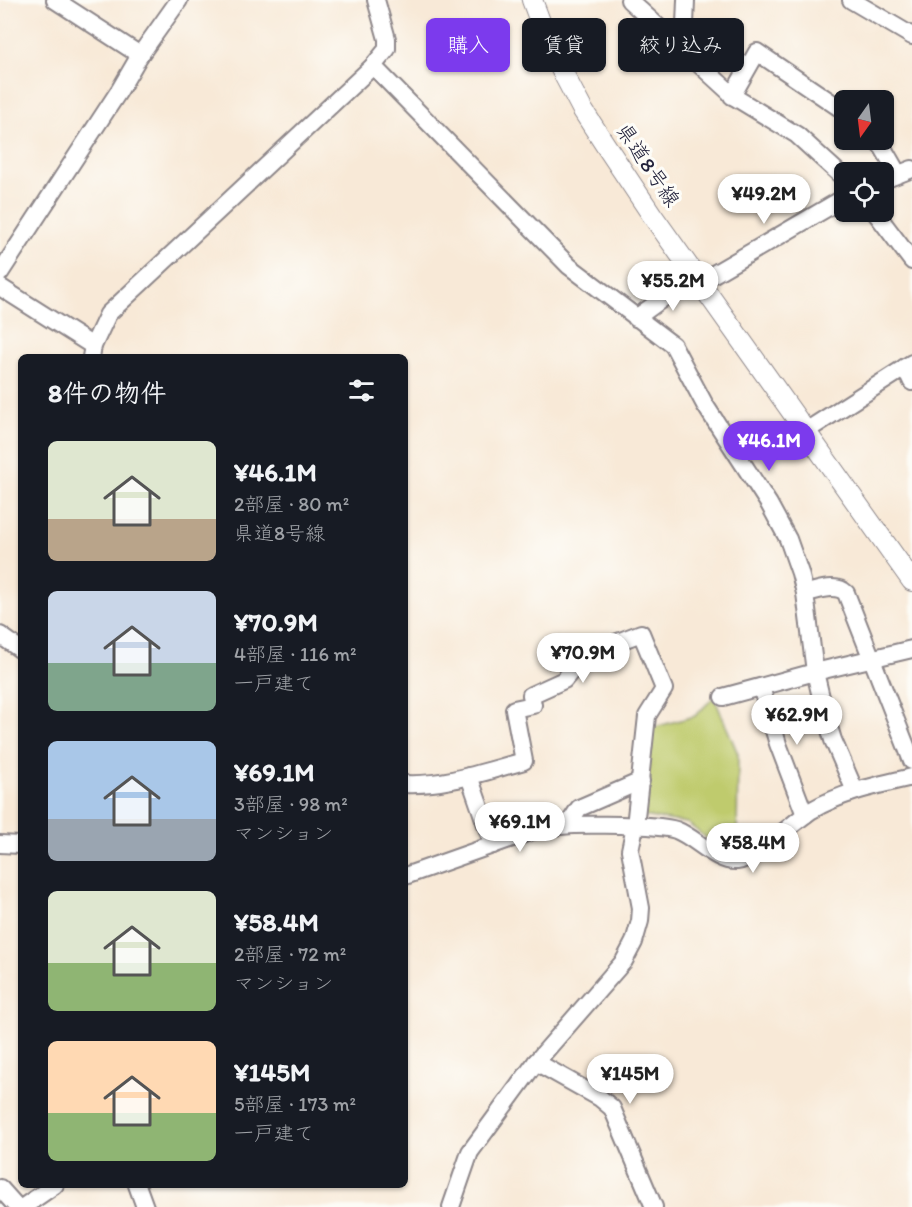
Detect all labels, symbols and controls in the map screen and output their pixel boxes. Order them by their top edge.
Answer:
chip: 購入 [426,18,510,72]
chip: 賃貸 [522,18,606,72]
chip: 絞り込み [618,18,744,72]
north arrow [834,90,894,150]
map controls [834,90,894,222]
street label: 県道8号線 [611,118,685,211]
button: locate [834,162,894,222]
pin: ¥49.2M [715,174,813,225]
text: ¥49.2M [732,181,796,205]
pin: ¥55.2M [624,261,722,312]
text: ¥55.2M [641,268,705,292]
icon: filters [345,374,378,407]
text: 8件の物件 [48,377,166,409]
pin: ¥46.1M [720,421,818,472]
text: ¥46.1M [737,428,801,452]
text: ¥46.1M [234,456,317,488]
icon: home [96,465,168,537]
text: 2部屋 · 80 m² [234,492,349,516]
text: 県道8号線 [234,521,325,545]
text: ¥70.9M [234,606,318,638]
icon: home [96,615,168,687]
pin: ¥70.9M [534,633,632,684]
text: ¥70.9M [551,640,615,664]
text: 4部屋 · 116 m² [234,642,357,666]
text: 一戸建て [234,671,314,695]
pin: ¥62.9M [748,695,846,746]
text: ¥62.9M [765,702,829,726]
text: ¥69.1M [234,756,315,788]
icon: home [96,765,168,837]
text: 3部屋 · 98 m² [234,792,348,816]
pin: ¥69.1M [471,802,569,853]
text: ¥69.1M [489,809,551,833]
text: マンション [234,821,333,845]
pin: ¥58.4M [704,823,802,874]
text: ¥58.4M [720,830,786,854]
text: ¥58.4M [234,906,319,938]
icon: home [96,915,168,987]
text: 2部屋 · 72 m² [234,942,346,966]
text: マンション [234,971,333,995]
pin: ¥145M [588,1054,672,1105]
text: ¥145M [234,1056,310,1088]
text: ¥145M [601,1061,659,1085]
icon: home [96,1065,168,1137]
text: 5部屋 · 173 m² [234,1092,356,1116]
text: 一戸建て [234,1121,314,1145]

